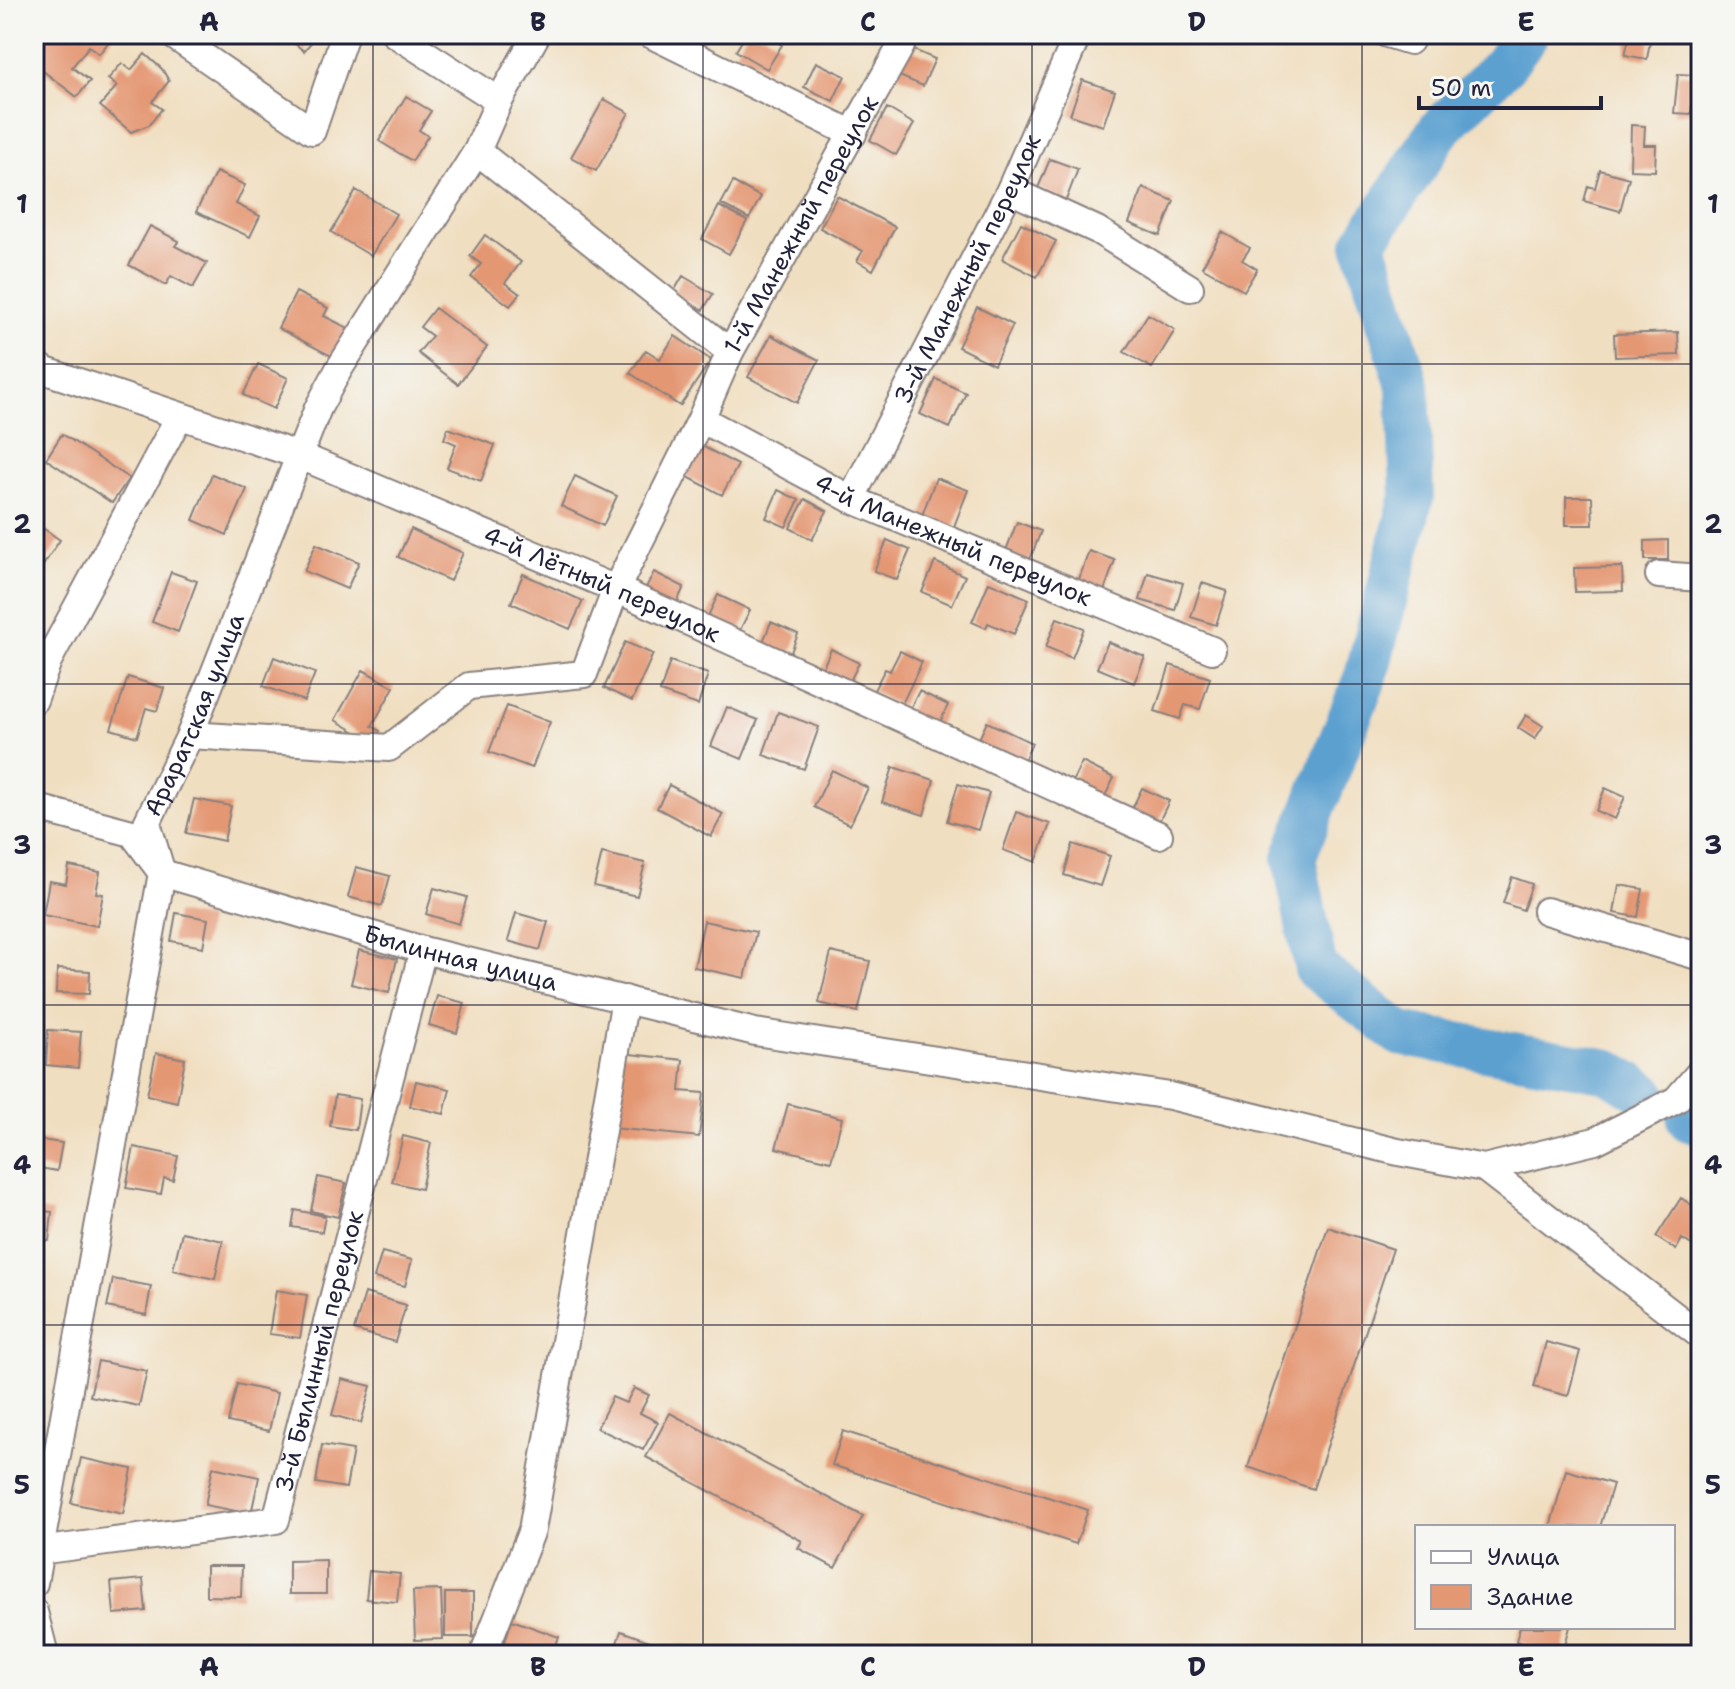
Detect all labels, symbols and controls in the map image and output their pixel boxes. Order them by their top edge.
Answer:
text: A [199,4,219,39]
text: B [530,4,546,39]
text: C [860,4,876,39]
text: D [1188,4,1206,39]
text: E [1517,4,1535,39]
scale bar [1419,60,1601,110]
text: 50 m [1431,72,1491,104]
street label: 1-й Манежный переулок [716,90,886,359]
street label: 3-й Манежный переулок [887,129,1049,409]
text: 1 [16,186,28,221]
text: 1 [1707,186,1719,221]
street label: 4-й Манежный переулок [809,466,1097,614]
text: 2 [13,506,31,541]
text: 2 [1704,506,1722,541]
street label: 4-й Лётный переулок [478,519,725,650]
street label: Араратская улица [137,609,252,821]
text: 3 [13,827,31,862]
text: 3 [1704,827,1722,862]
street label: Былинная улица [360,917,561,999]
text: 4 [13,1147,31,1182]
text: 4 [1704,1147,1722,1182]
street label: 3-й Былинный переулок [268,1207,371,1496]
text: 5 [14,1467,30,1502]
text: 5 [1705,1467,1721,1502]
legend [1415,1525,1675,1629]
text: Улица [1487,1541,1560,1573]
text: Здание [1487,1581,1574,1613]
text: A [199,1649,219,1684]
text: B [530,1649,546,1684]
text: C [860,1649,876,1684]
text: D [1188,1649,1206,1684]
text: E [1517,1649,1535,1684]

